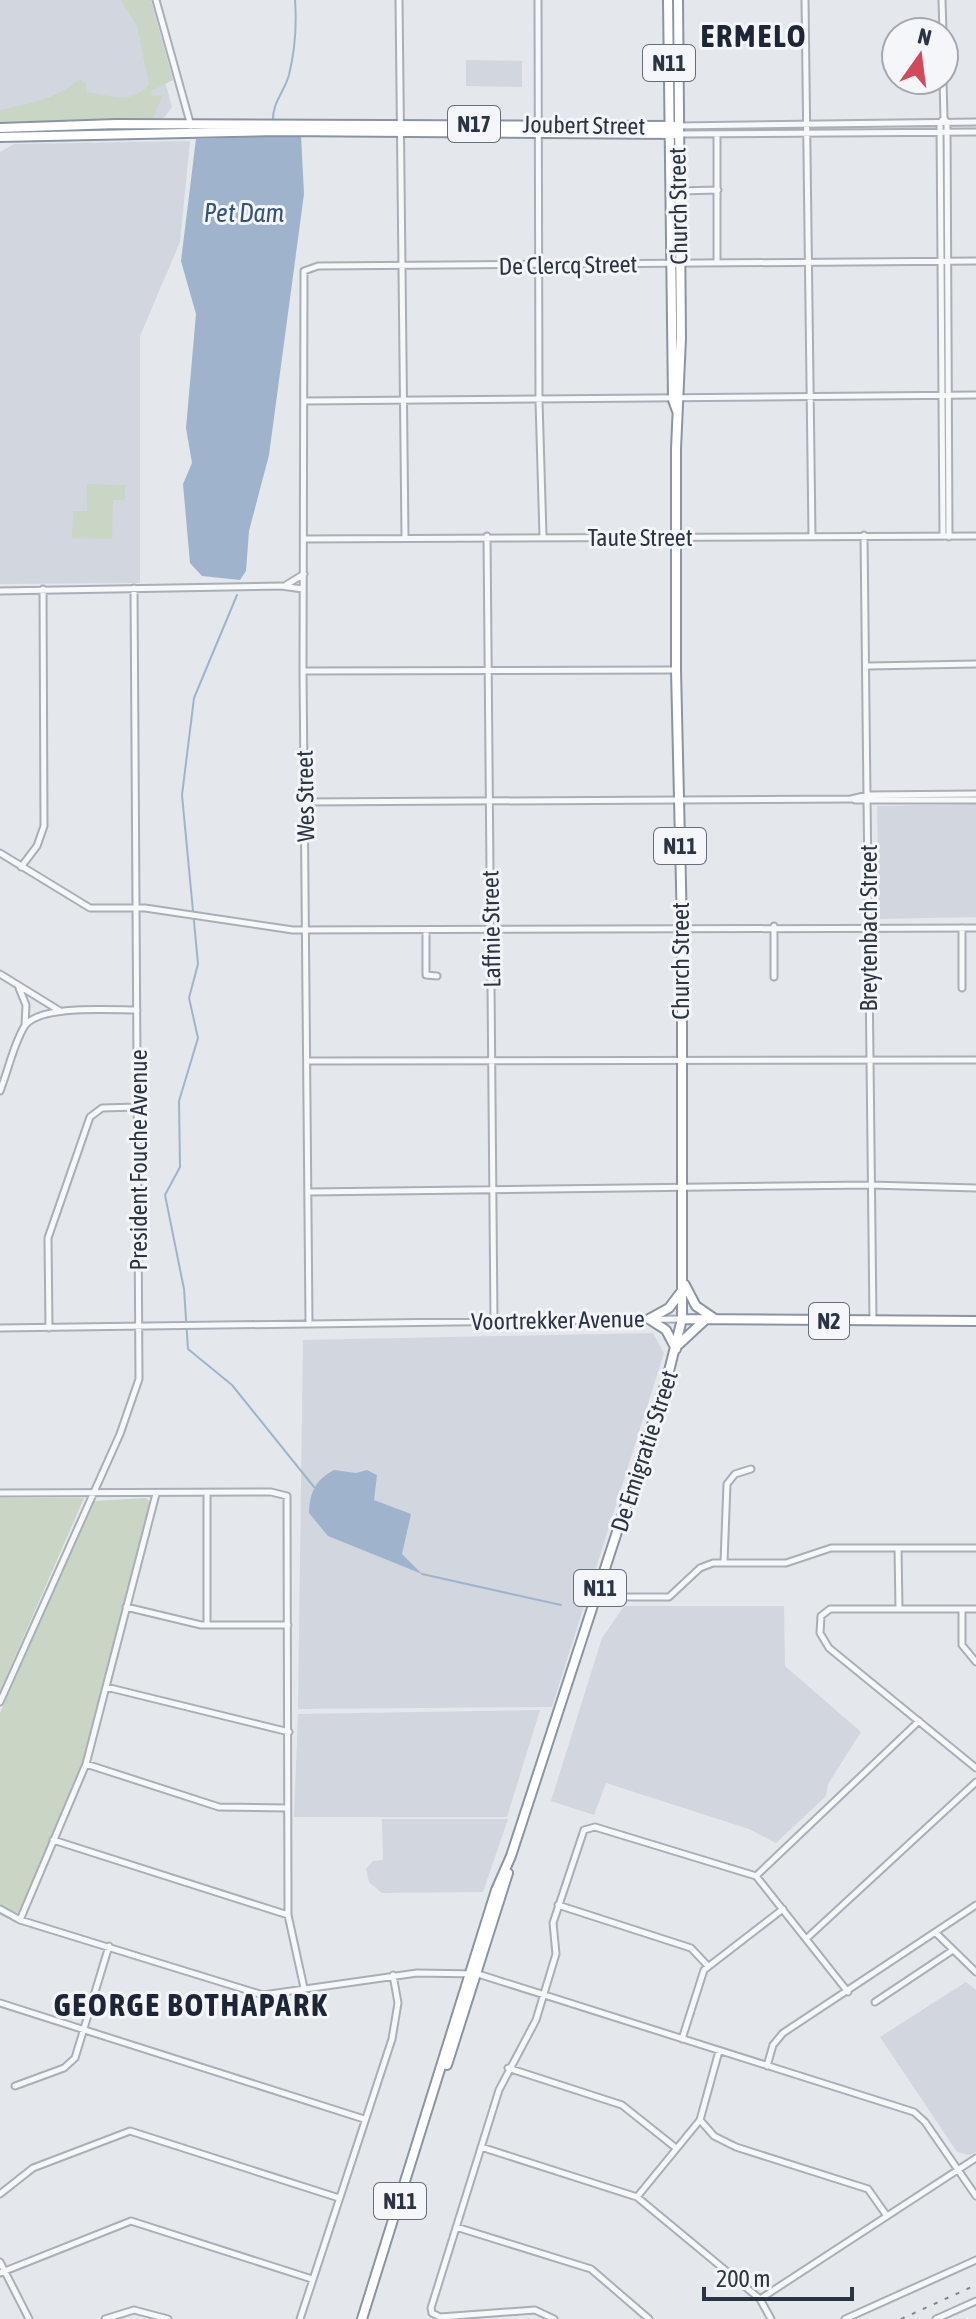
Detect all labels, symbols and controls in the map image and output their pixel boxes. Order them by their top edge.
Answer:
north arrow [880,16,960,96]
district label: ERMELO [700,17,808,54]
text: N [915,22,934,51]
road number: N11 [643,45,695,81]
road number: N17 [448,106,500,142]
street label: Joubert Street [523,110,646,140]
street label: Church Street [663,147,693,265]
water label: Pet Dam [204,198,285,228]
street label: De Clercq Street [498,250,638,280]
street label: Taute Street [587,524,693,551]
street label: Wes Street [291,750,319,842]
road number: N11 [654,828,706,864]
street label: Breytenbach Street [855,844,882,1012]
street label: Laffnie Street [476,870,506,988]
street label: Church Street [667,902,694,1020]
street label: President Fouche Avenue [125,1049,152,1271]
road number: N2 [809,1303,849,1339]
street label: Voortrekker Avenue [471,1305,645,1335]
street label: De Emigratie Street [605,1367,683,1535]
road number: N11 [574,1570,626,1606]
district label: GEORGE BOTHAPARK [53,1986,329,2023]
road number: N11 [374,2183,426,2219]
scale bar [704,2251,852,2301]
text: 200 m [716,2265,770,2292]

